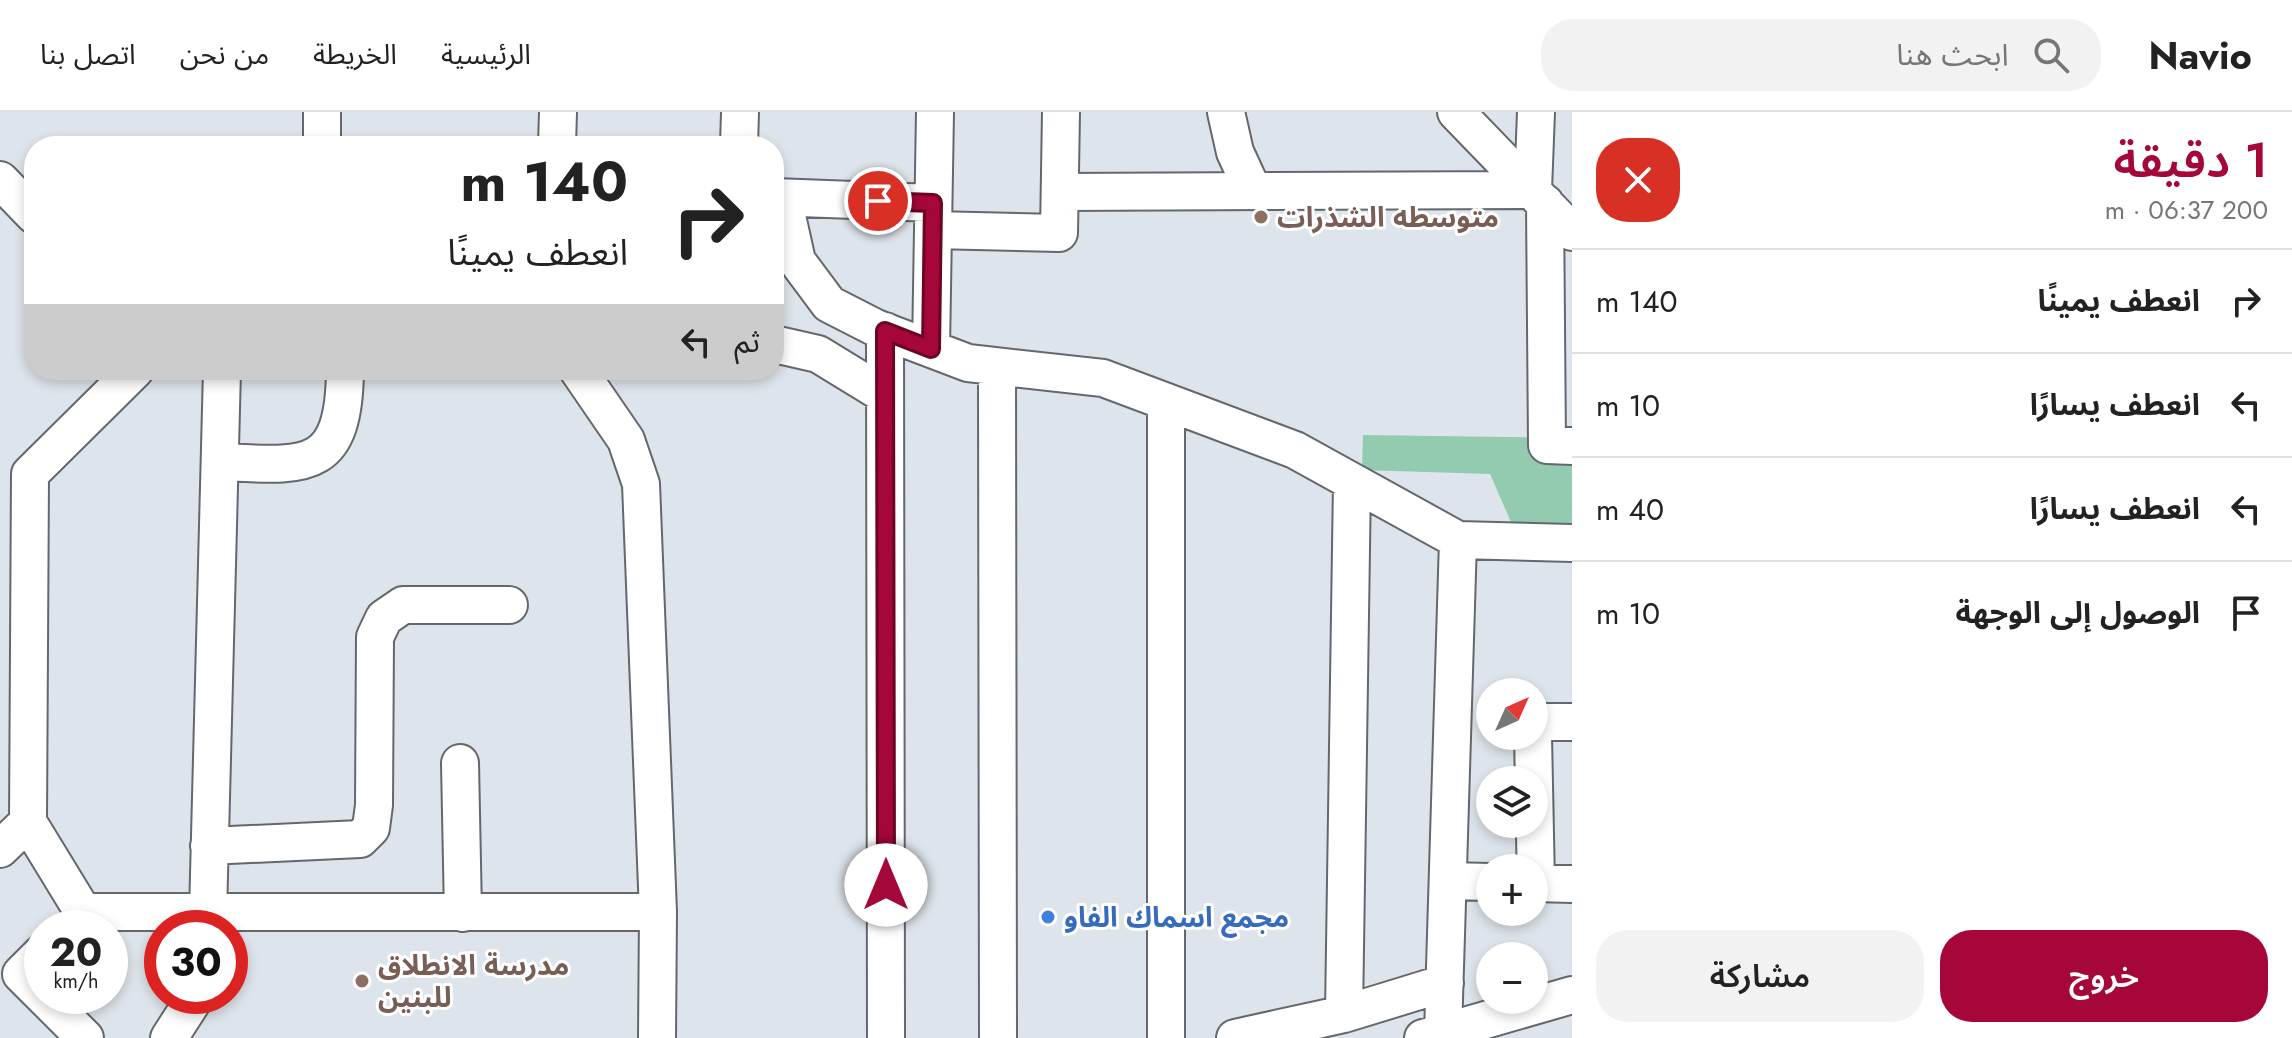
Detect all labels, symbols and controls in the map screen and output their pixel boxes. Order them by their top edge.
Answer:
search box [1541,19,2101,91]
text: Navio [2149,28,2252,83]
text: ابحث هنا [1896,33,2009,76]
icon: search [2029,33,2073,77]
text: اتصل بنا [40,34,136,75]
text: من نحن [180,34,269,75]
text: الخريطة [313,34,397,75]
text: الرئيسية [441,34,531,75]
text: 1 دقيقة [2114,126,2268,195]
button: close [1596,138,1680,222]
text: 140 m [461,141,628,222]
pin [844,167,912,235]
icon: right [656,168,760,272]
icon: arrive [856,179,900,223]
text: 200 m · 06:37 [2105,191,2268,229]
place label: متوسطه الشذرات [1277,197,1499,238]
marker: متوسطه الشذرات [1252,208,1270,226]
text: انعطف يمينًا [447,226,628,278]
text: انعطف يمينًا [2038,279,2200,322]
icon: right [2224,279,2268,323]
text: 140 m [1596,280,1677,323]
icon: left [674,320,718,364]
text: ثم [734,320,760,363]
text: انعطف يسارًا [2030,383,2200,426]
icon: left [2224,383,2268,427]
text: 10 m [1596,384,1660,427]
text: انعطف يسارًا [2030,487,2200,530]
icon: left [2224,487,2268,531]
text: 40 m [1596,488,1664,531]
text: الوصول إلى الوجهة [1955,591,2200,634]
icon: arrive [2224,591,2268,635]
text: 10 m [1596,592,1660,635]
north arrow [1476,678,1548,750]
map controls [1476,678,1548,1014]
button: layers [1476,766,1548,838]
position arrow [844,843,928,927]
button: + [1476,854,1548,926]
place label: مجمع اسماك الفاو [1064,897,1289,938]
marker: مجمع اسماك الفاو [1039,908,1057,926]
speed limit sign: 30 [144,910,248,1014]
text: 20 [50,923,102,981]
button: مشاركة [1596,930,1924,1022]
button: خروج [1940,930,2268,1022]
button: − [1476,942,1548,1014]
place label: مدرسة الانطلاق للبنين [378,945,569,1018]
text: km/h [53,967,99,996]
marker: مدرسة الانطلاق للبنين [353,972,371,990]

